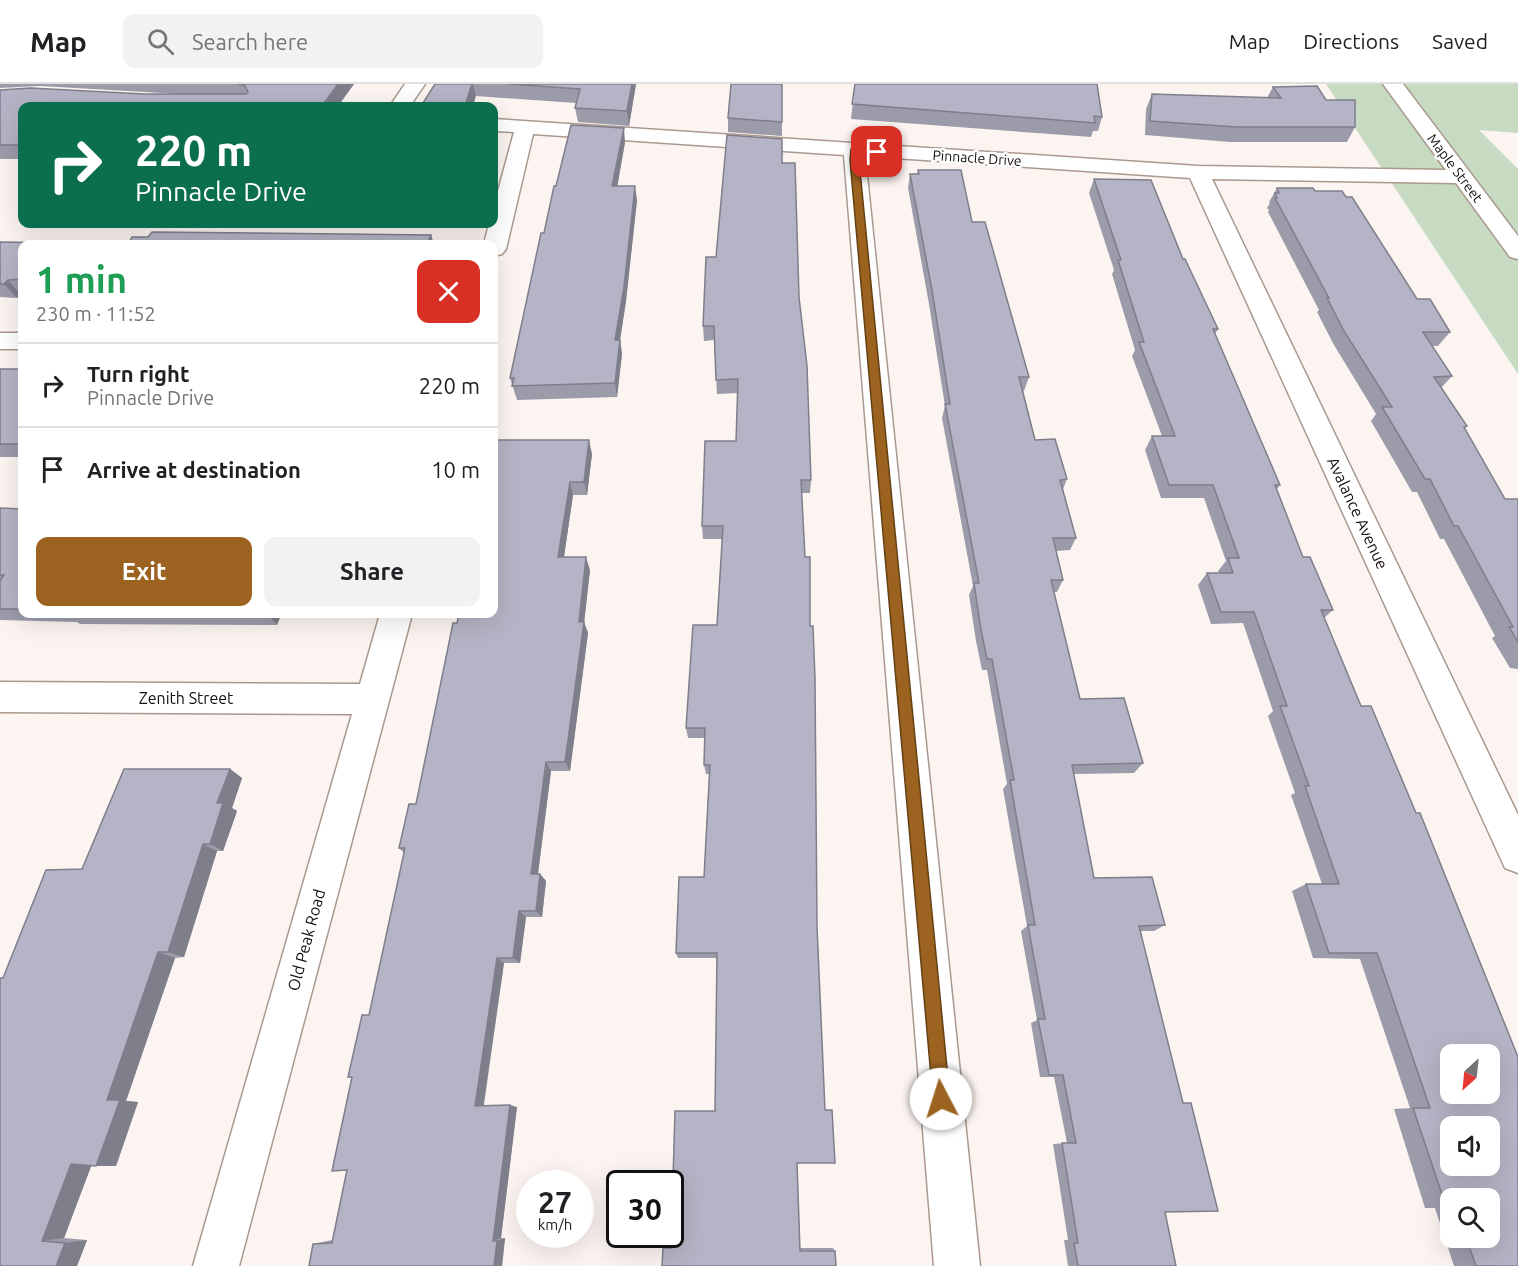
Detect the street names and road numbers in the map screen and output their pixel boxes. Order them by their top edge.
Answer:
street label: Maple Street [1424,131,1486,206]
street label: Pinnacle Drive [932,147,1022,169]
street label: Avalance Avenue [1324,454,1392,572]
street label: Zenith Street [139,689,234,707]
street label: Old Peak Road [284,887,328,993]

